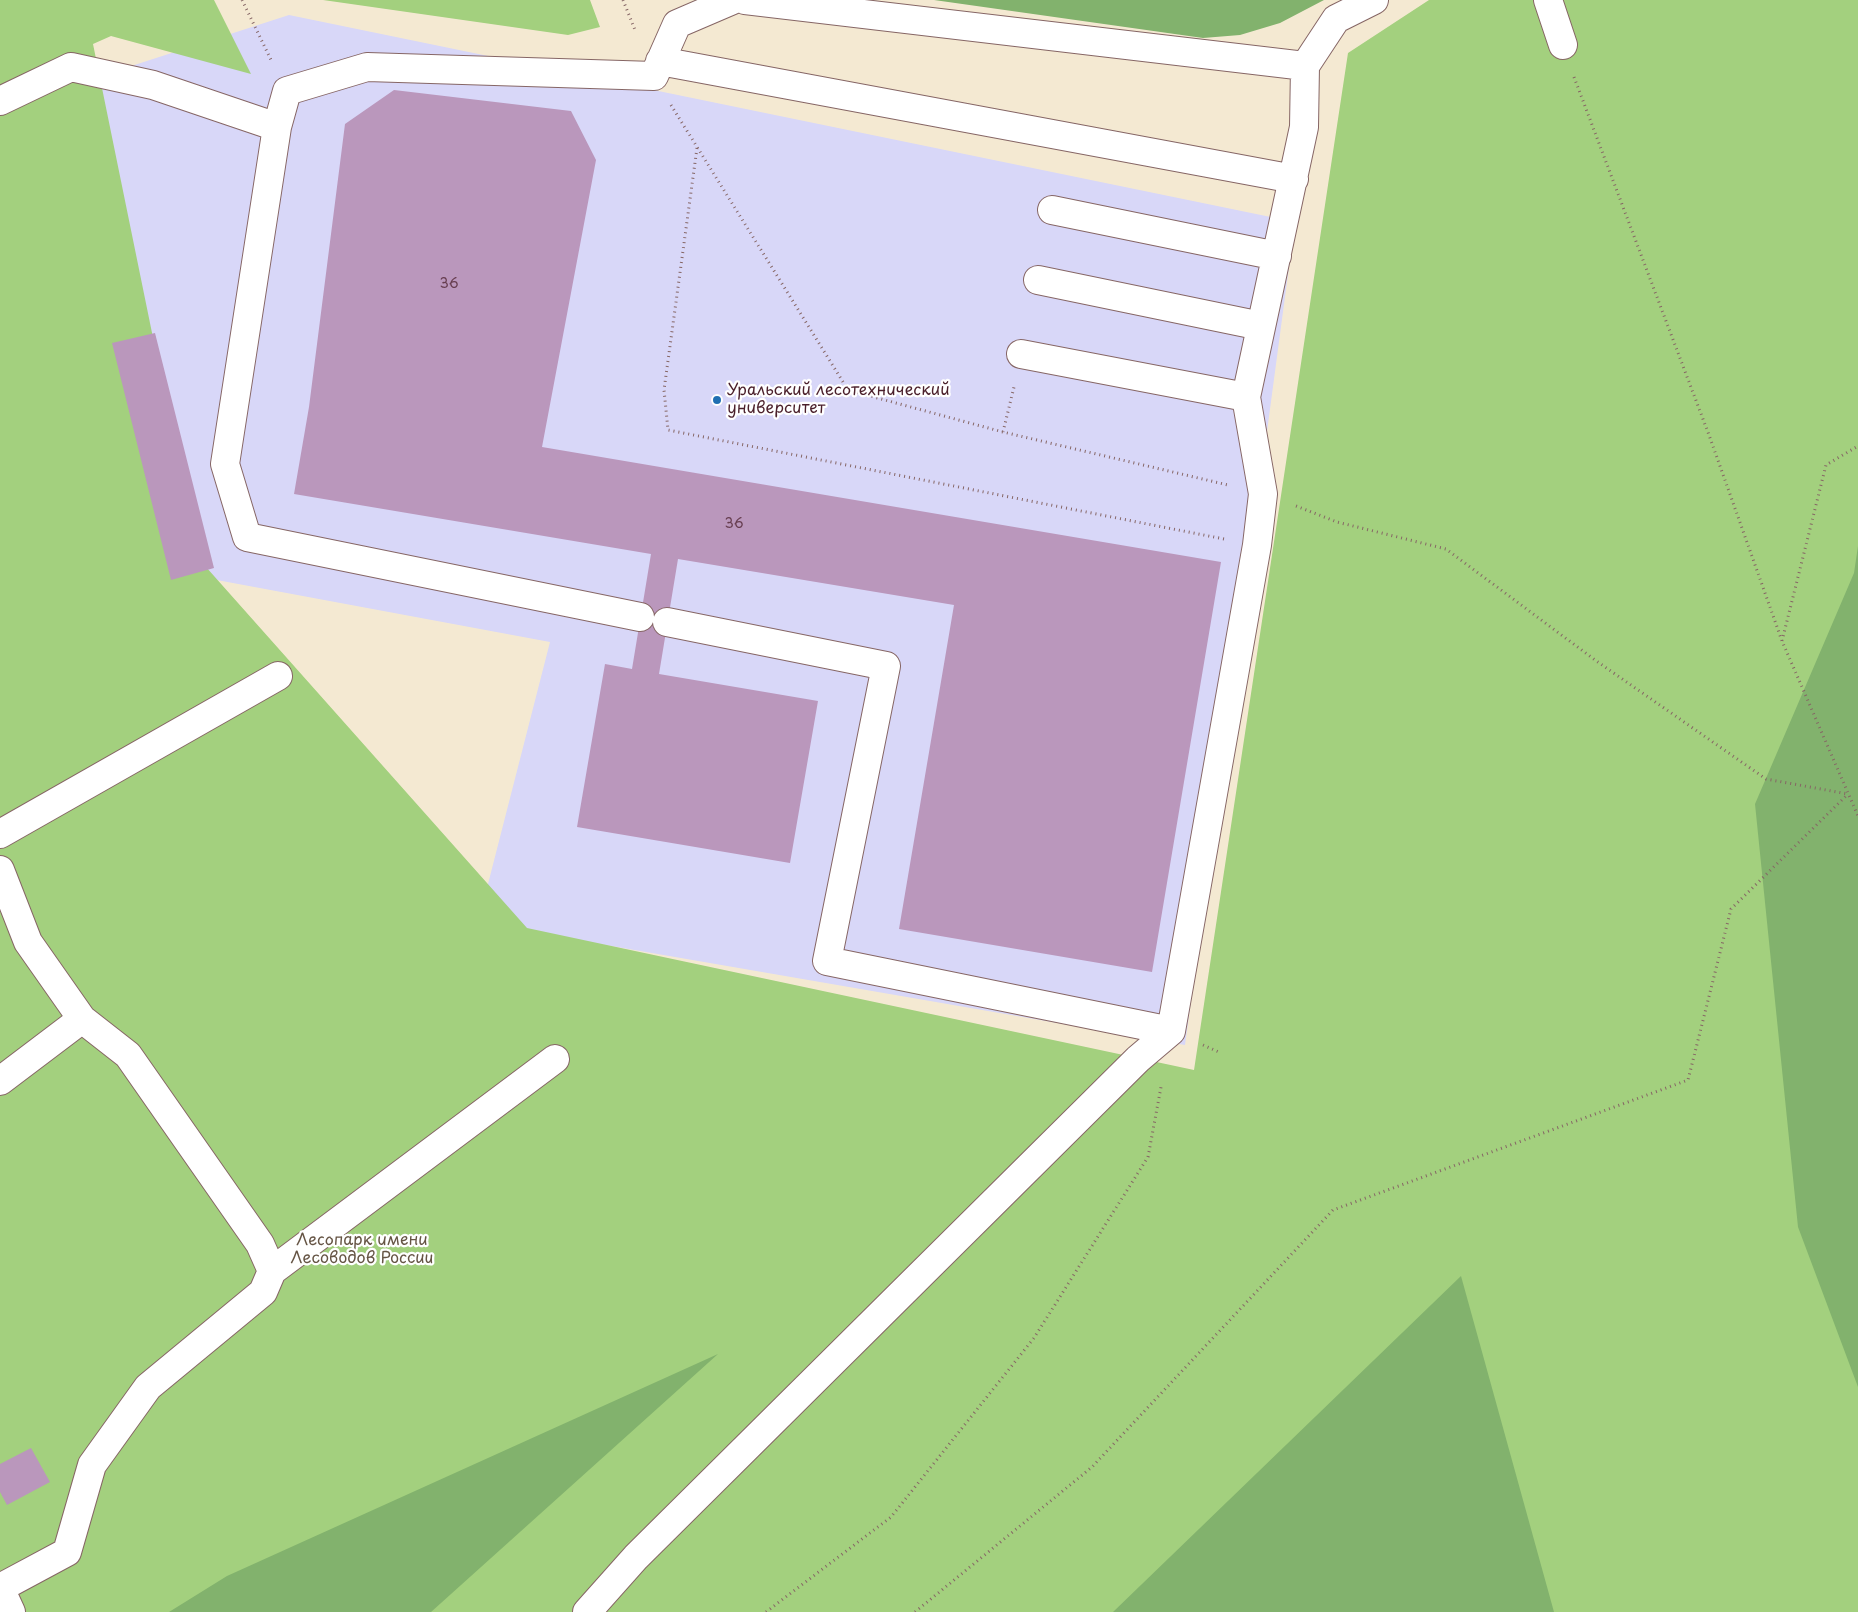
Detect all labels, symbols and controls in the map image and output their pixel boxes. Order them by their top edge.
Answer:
house number: 36 [439,276,459,292]
place label: Уральский лесотехнический университет [727,381,950,419]
marker: Уральский лесотехнический университет [711,394,723,406]
house number: 36 [724,516,744,532]
park label: Лесопарк имени Лесоводов России [291,1231,433,1269]

